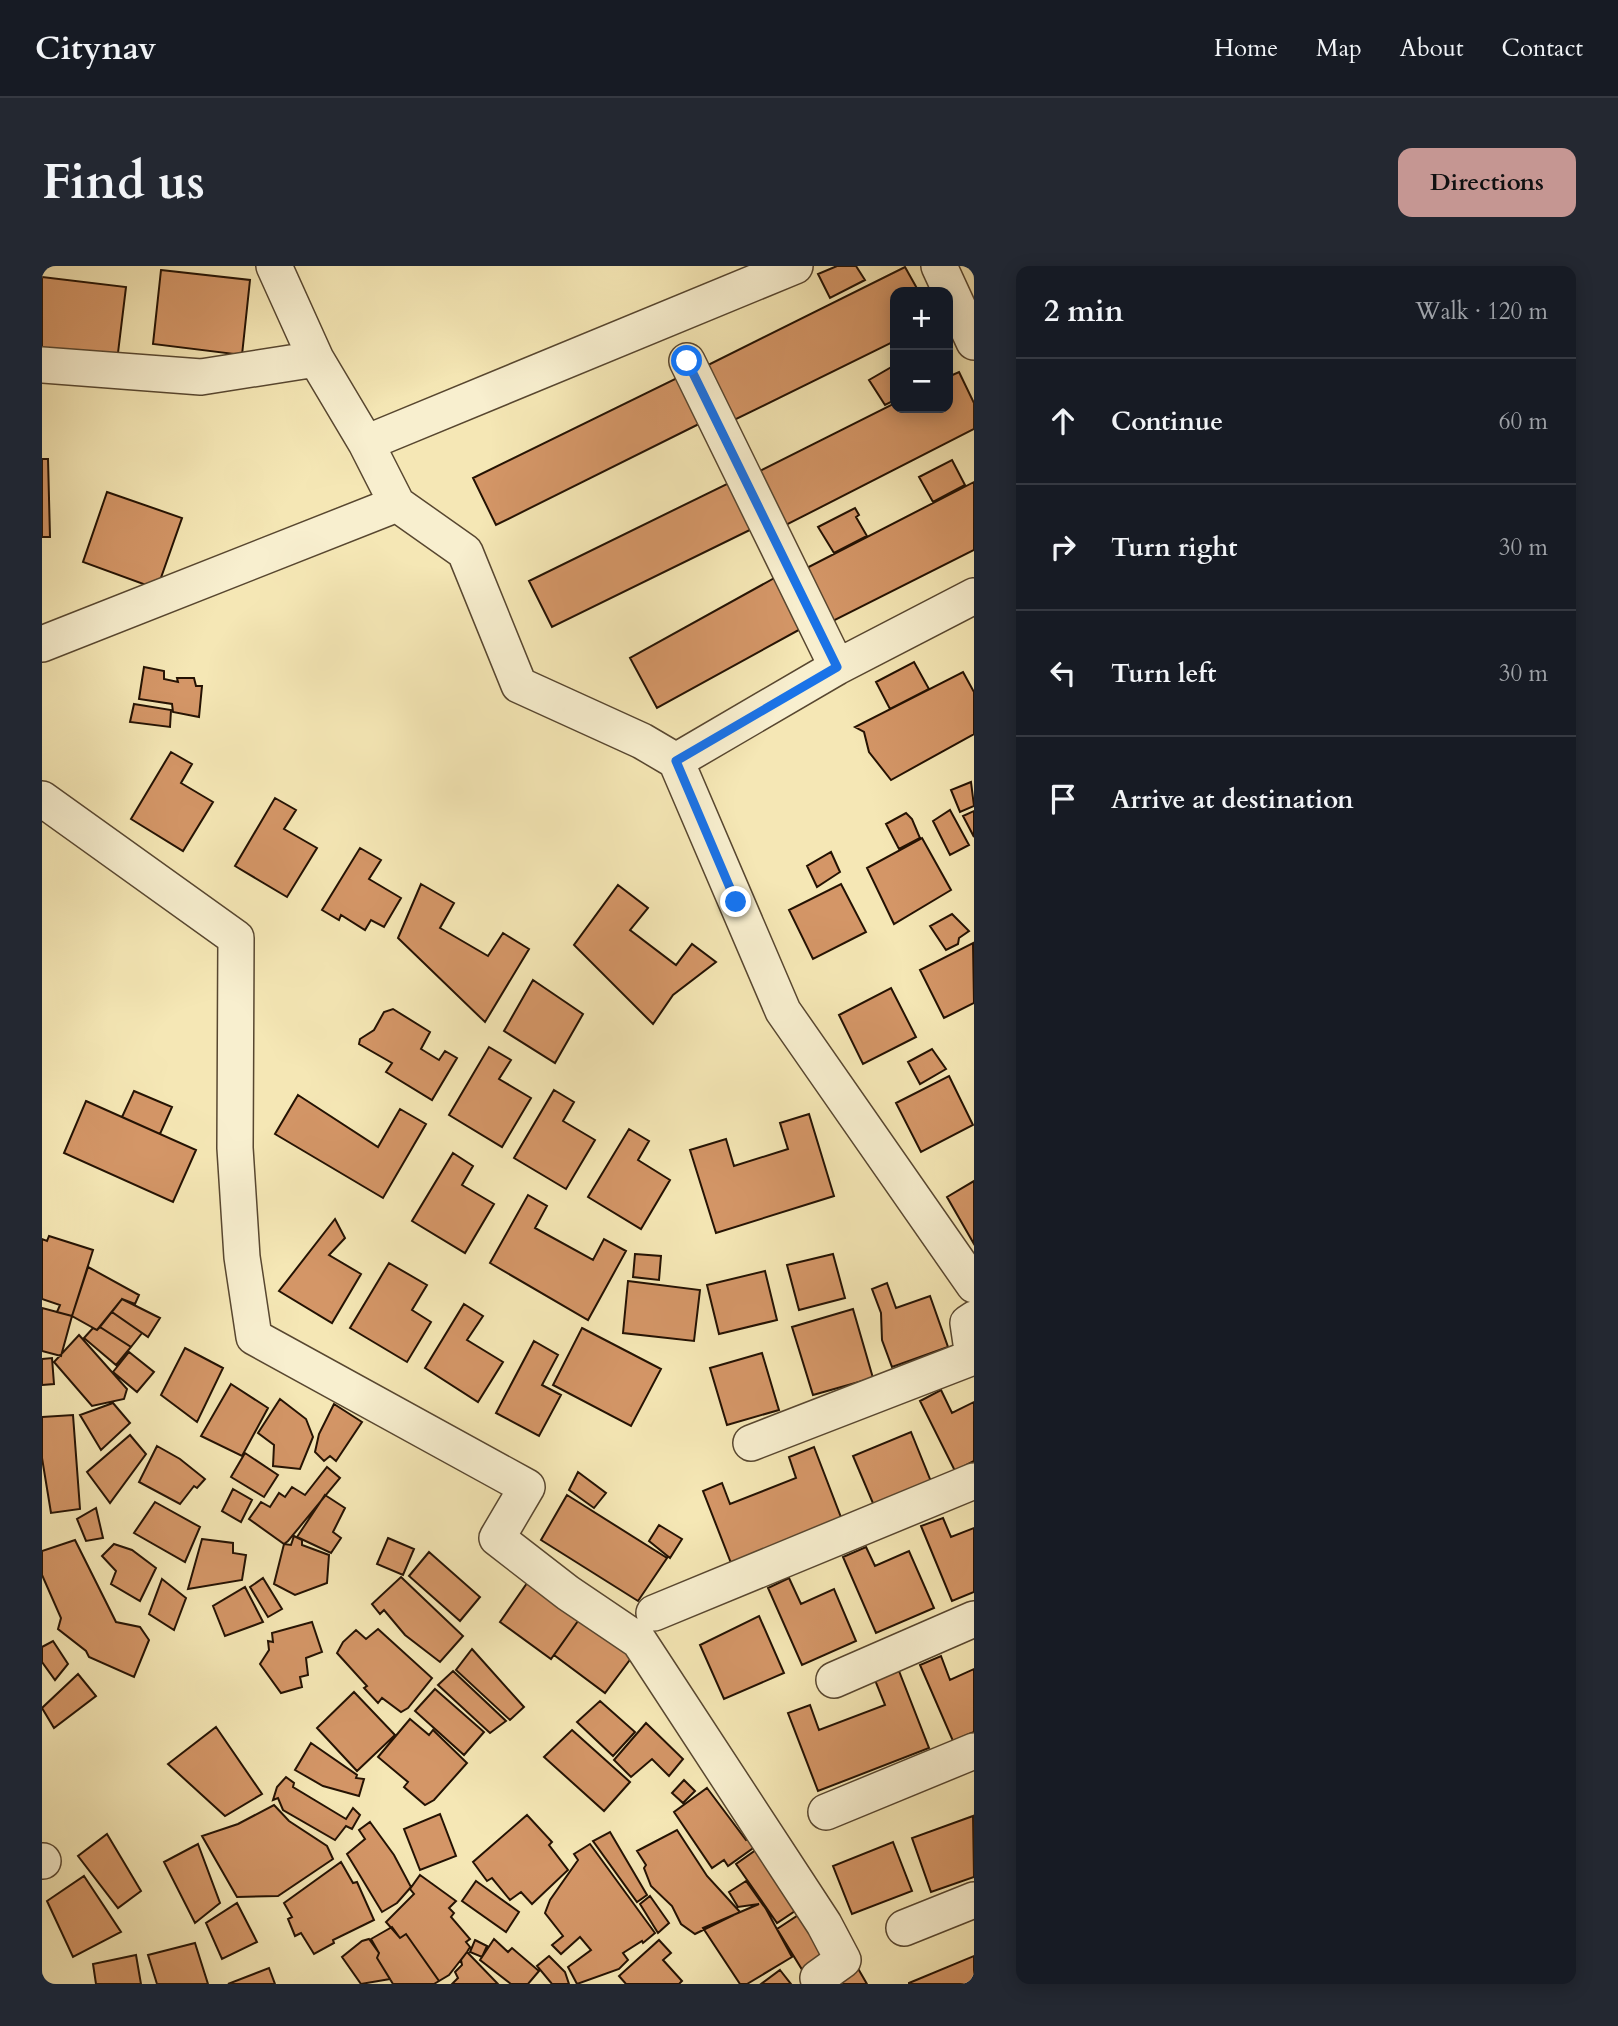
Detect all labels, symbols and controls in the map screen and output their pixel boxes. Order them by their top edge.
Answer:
text: Citynav [35,26,156,71]
text: Home [1214,32,1278,65]
text: Map [1316,32,1362,65]
text: About [1400,32,1464,65]
text: Contact [1502,32,1583,65]
button: Directions [1398,148,1576,217]
text: Find us [42,149,205,216]
map controls [890,287,953,413]
button: + [890,287,953,350]
text: 2 min [1044,291,1124,332]
text: Walk · 120 m [1415,296,1548,327]
route start [671,345,702,376]
button: − [890,350,953,413]
icon: ahead [1044,402,1082,440]
text: Continue [1111,404,1223,439]
text: 60 m [1499,406,1548,437]
icon: right [1044,528,1082,566]
text: Turn right [1111,530,1238,565]
text: 30 m [1499,532,1548,563]
icon: left [1044,654,1082,692]
text: Turn left [1111,656,1216,691]
text: 30 m [1499,658,1548,689]
icon: arrive [1044,780,1082,818]
text: Arrive at destination [1111,782,1354,817]
route end [720,886,751,917]

